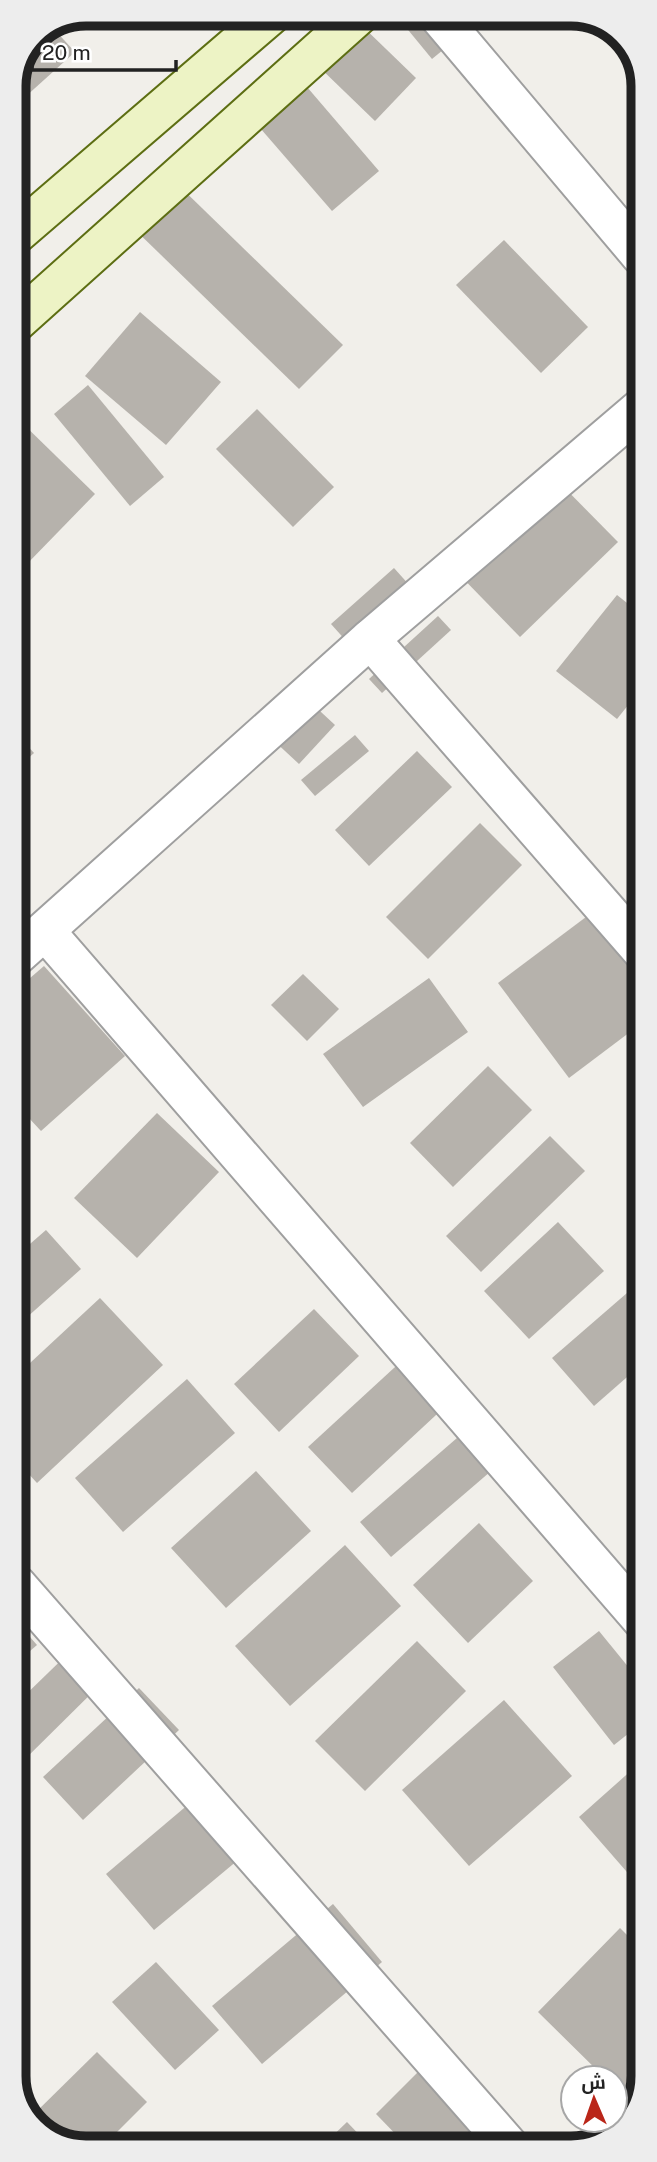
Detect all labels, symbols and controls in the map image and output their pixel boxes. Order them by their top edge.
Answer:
scale bar [32,28,175,72]
text: 20 m [42,40,91,65]
north arrow [559,2064,629,2134]
text: ش [581,2071,606,2094]

